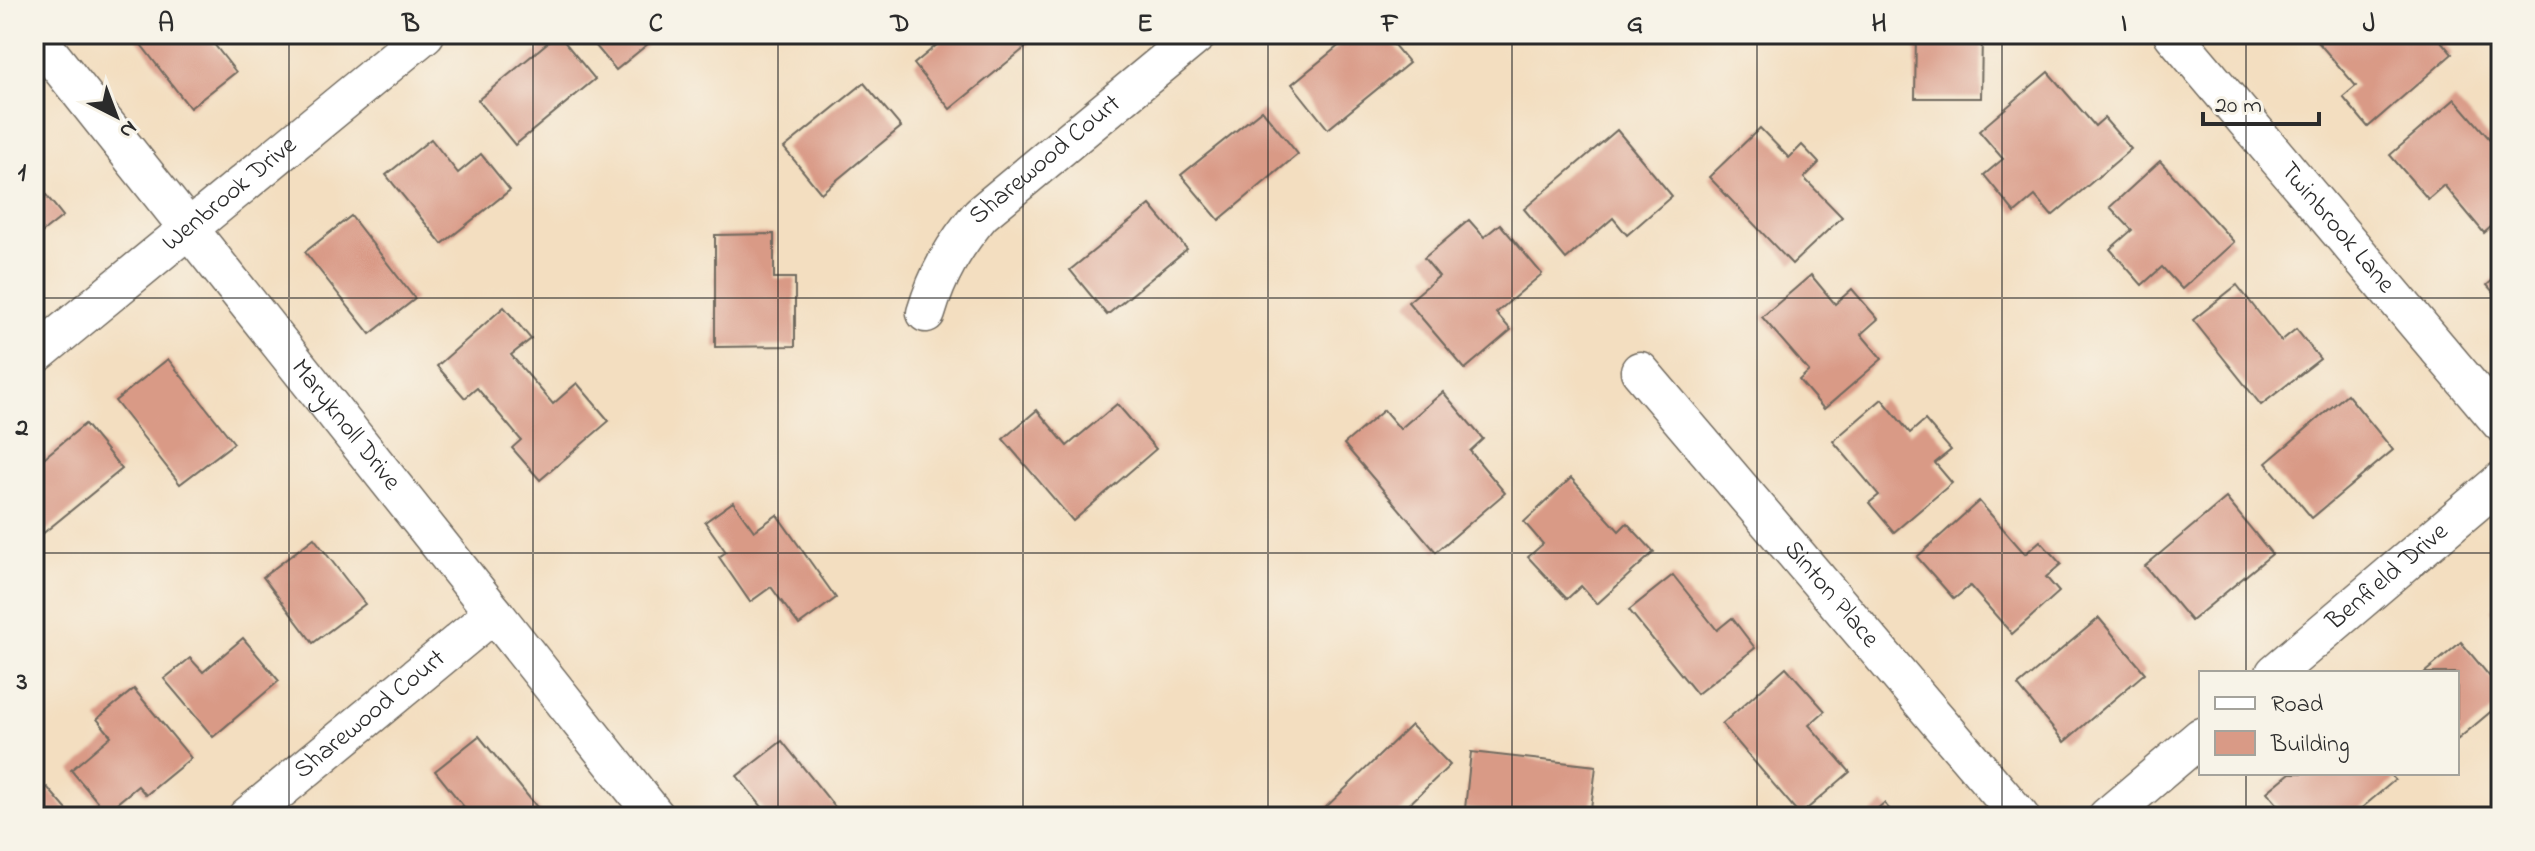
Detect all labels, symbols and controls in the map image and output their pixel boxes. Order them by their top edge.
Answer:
text: A [158,6,174,44]
text: B [401,6,420,44]
text: C [649,6,663,44]
text: D [889,6,910,44]
text: E [1137,6,1153,44]
text: F [1380,6,1399,44]
text: G [1627,6,1643,44]
text: H [1871,6,1887,44]
text: I [2121,6,2127,44]
text: J [2363,6,2375,44]
north arrow [76,76,156,156]
scale bar [2203,76,2319,126]
street label: Sharewood Court [960,86,1130,234]
text: 20 m [2215,89,2262,124]
text: N [111,112,144,145]
street label: Wenbrook Drive [154,127,306,262]
street label: Twinbrook Lane [2270,154,2404,303]
text: 1 [18,155,27,193]
street label: Maryknoll Drive [281,351,410,500]
text: 2 [15,410,29,448]
street label: Benfield Drive [2317,514,2458,641]
street label: Sinton Place [1774,533,1888,657]
street label: Sharewood Court [286,641,455,789]
text: 3 [16,664,28,702]
legend [2199,671,2459,775]
text: Road [2271,688,2324,723]
text: Building [2270,728,2350,763]

